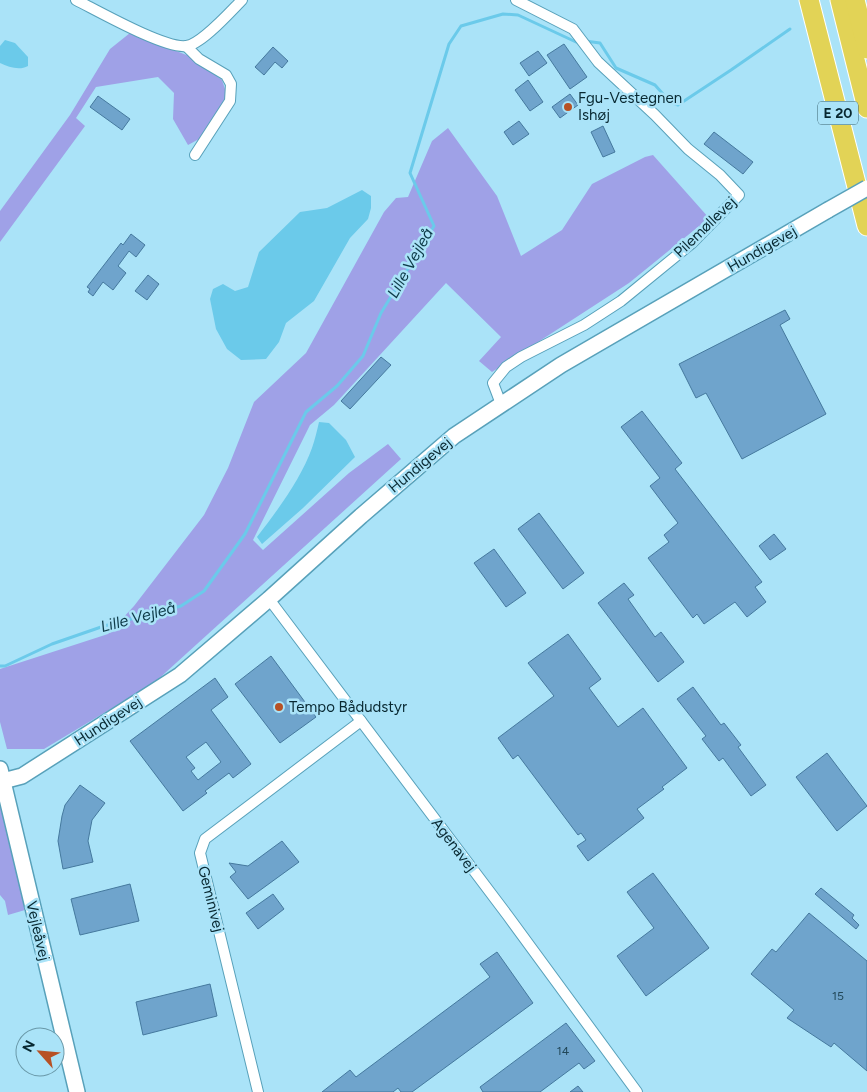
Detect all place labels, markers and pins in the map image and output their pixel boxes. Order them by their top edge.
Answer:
place label: Fgu-Vestegnen Ishøj [578,89,682,124]
marker: Fgu-Vestegnen Ishøj [562,101,574,113]
place label: Tempo Bådudstyr [289,698,407,716]
marker: Tempo Bådudstyr [273,701,285,713]

